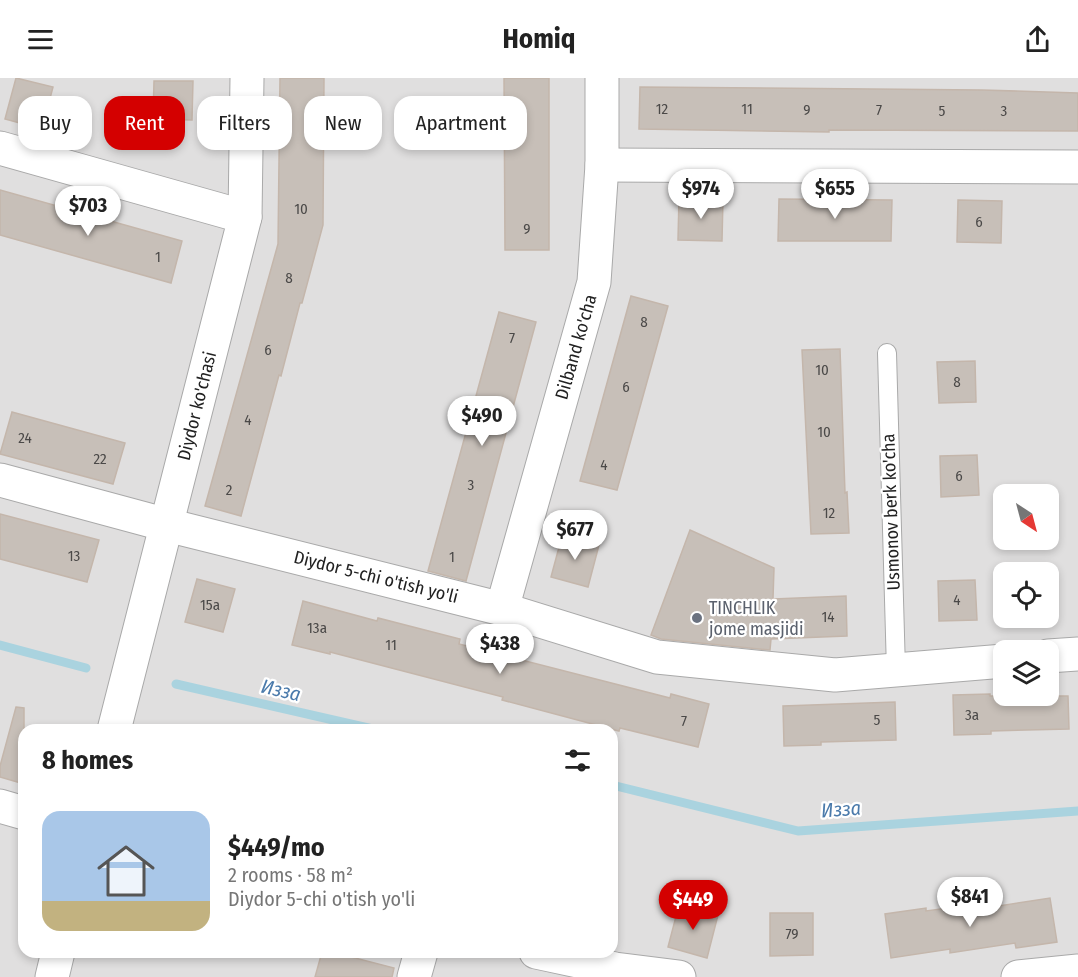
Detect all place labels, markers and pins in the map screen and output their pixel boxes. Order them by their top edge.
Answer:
pin: $974 [665,169,737,220]
pin: $655 [799,169,871,220]
pin: $703 [52,186,124,237]
pin: $490 [446,396,518,447]
pin: $677 [539,510,611,561]
place label: TINCHLIK jome masjidi [708,597,803,640]
marker: TINCHLIK jome masjidi [690,611,704,625]
pin: $438 [464,624,536,675]
pin: $841 [934,877,1006,928]
pin: $449 [657,880,729,931]

